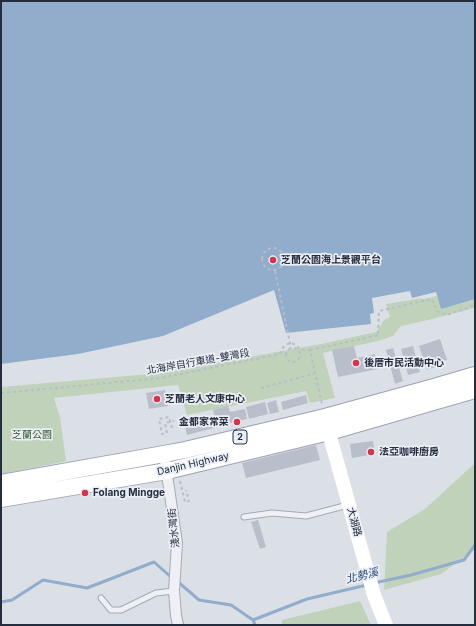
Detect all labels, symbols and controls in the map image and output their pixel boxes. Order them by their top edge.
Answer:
place label: 芝蘭公園海上景觀平台 [281,254,381,266]
marker: 芝蘭公園海上景觀平台 [268,255,278,265]
street label: 北海岸自行車道-雙灣段 [145,347,251,377]
place label: 後厝市民活動中心 [364,357,444,369]
marker: 後厝市民活動中心 [351,358,361,368]
place label: 芝蘭老人文康中心 [165,393,245,405]
marker: 芝蘭老人文康中心 [152,394,162,404]
place label: 金都家常菜 [179,416,229,428]
marker: 金都家常菜 [232,417,242,427]
park label: 芝蘭公園 [12,429,52,441]
road number: 2 [233,430,247,444]
place label: 法亞咖啡廚房 [379,446,439,458]
marker: 法亞咖啡廚房 [366,447,376,457]
street label: Danjin Highway [156,450,230,478]
place label: Folang Mingge [93,487,165,499]
marker: Folang Mingge [80,488,90,498]
street label: 大湖路 [344,506,364,538]
street label: 淺水灣街 [166,507,182,549]
water label: 北勢溪 [344,566,380,586]

